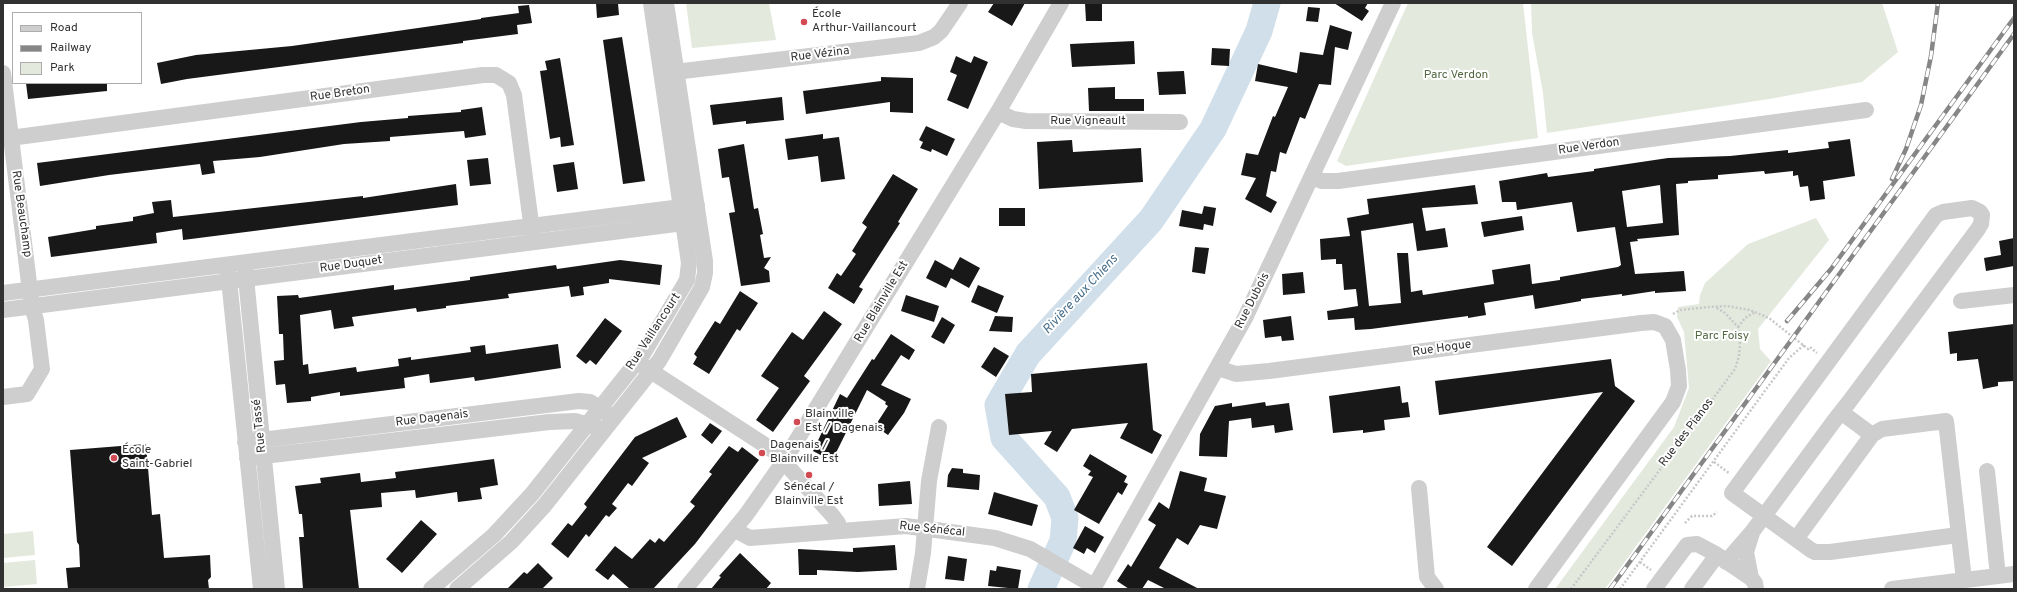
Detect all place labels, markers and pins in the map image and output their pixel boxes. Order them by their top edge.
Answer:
place label: École Arthur-Vaillancourt [812,8,917,36]
marker: École Arthur-Vaillancourt [799,17,809,27]
place label: Blainville Est / Dagenais [805,408,883,436]
marker: Blainville Est / Dagenais [792,417,802,427]
place label: Dagenais / Blainville Est [770,439,839,467]
place label: École Saint-Gabriel [122,444,192,472]
marker: Dagenais / Blainville Est [757,448,767,458]
marker: École Saint-Gabriel [109,453,119,463]
marker: Sénécal / Blainville Est [804,470,814,480]
place label: Sénécal / Blainville Est [775,481,843,509]

